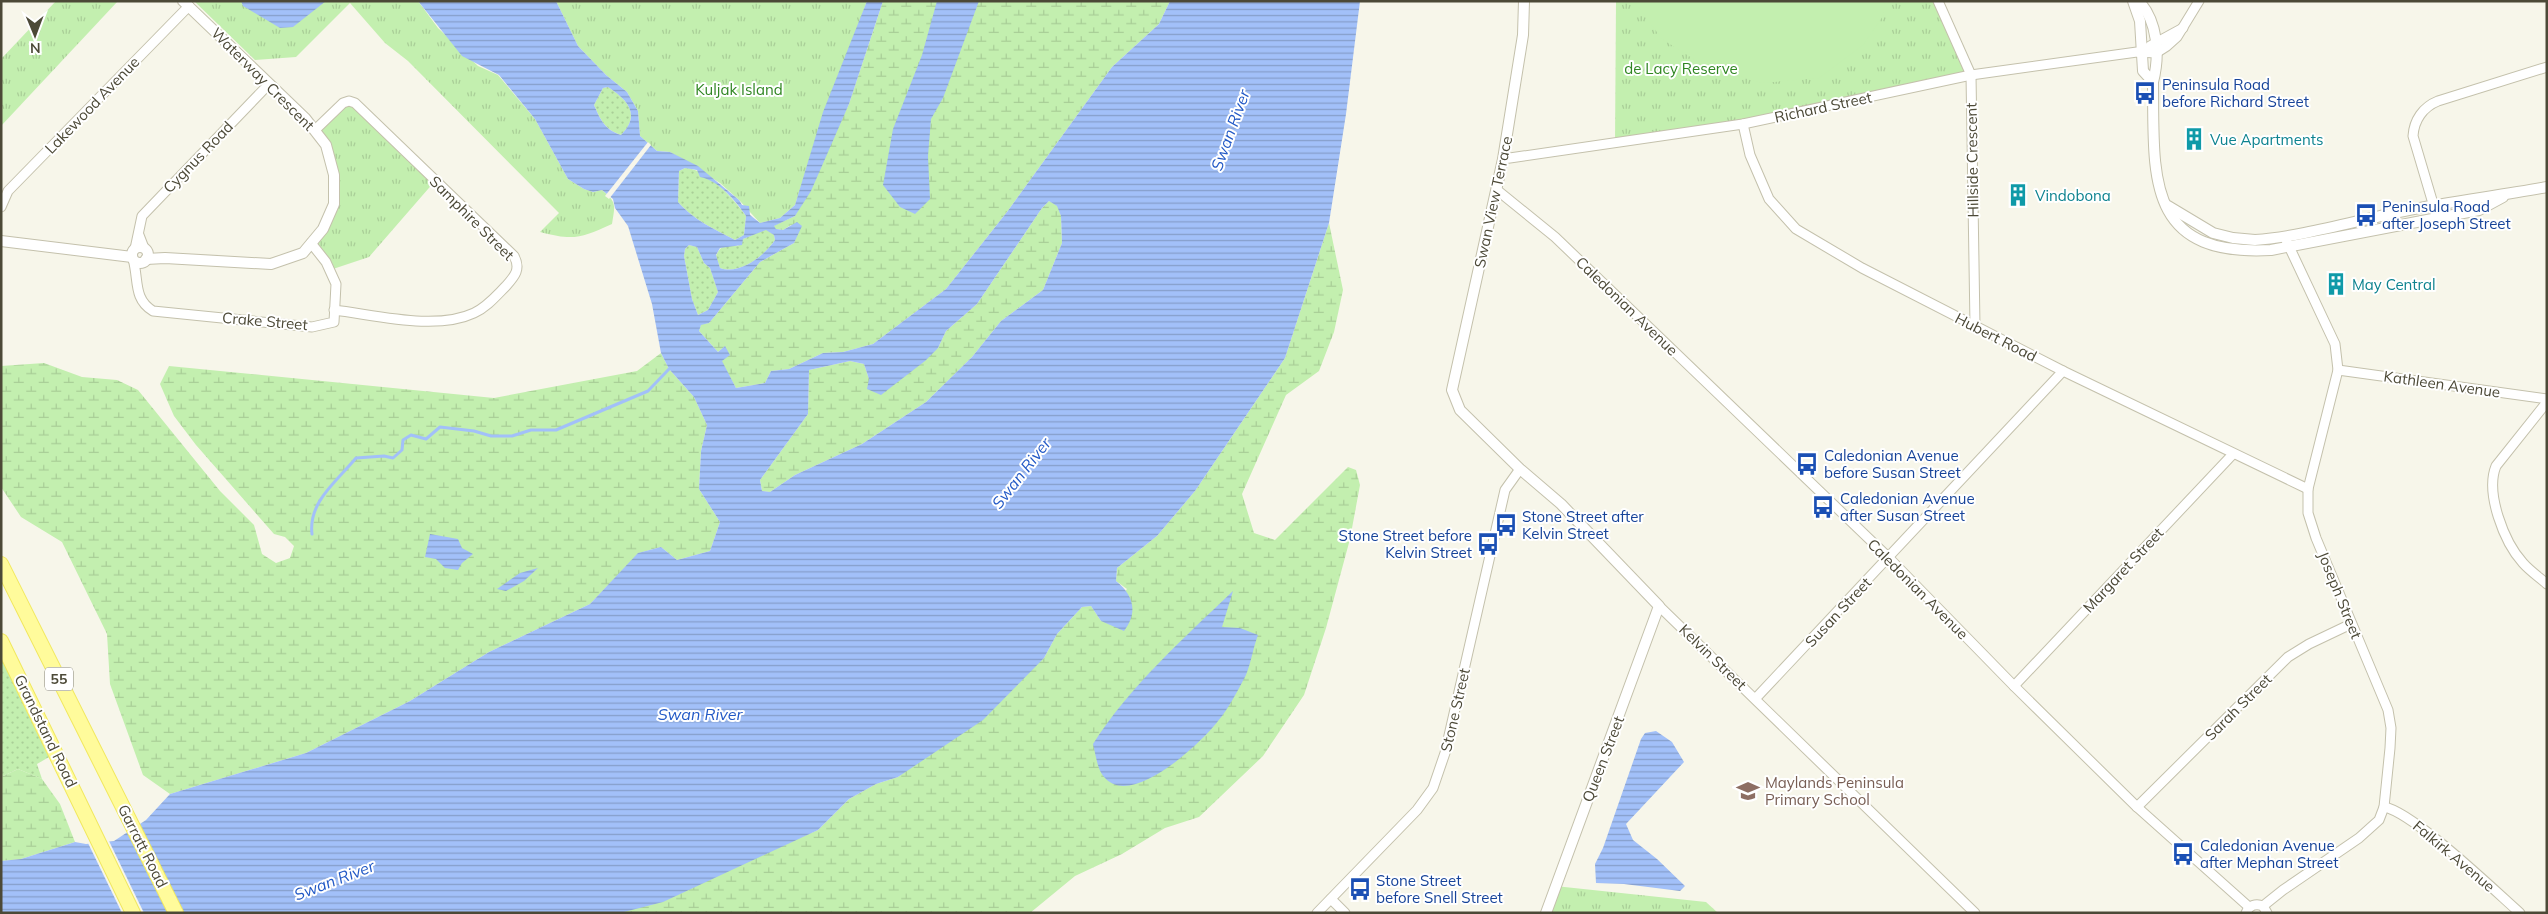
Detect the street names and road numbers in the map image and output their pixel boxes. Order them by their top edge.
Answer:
street label: Waterway Crescent [207,23,319,135]
street label: Lakewood Avenue [41,52,143,158]
street label: Richard Street [1773,87,1873,127]
street label: Hillside Crescent [1961,102,1983,218]
street label: Cygnus Road [159,117,237,197]
street label: Swan View Terrace [1470,134,1516,270]
street label: Samphire Street [426,172,518,264]
street label: Caledonian Avenue [1572,252,1682,360]
street label: Crake Street [221,308,309,334]
street label: Hubert Road [1952,308,2040,366]
street label: Kathleen Avenue [2383,366,2501,402]
street label: Margaret Street [2079,524,2167,616]
street label: Caledonian Avenue [1864,535,1972,643]
street label: Joseph Street [2314,549,2366,641]
street label: Susan Street [1801,573,1875,651]
street label: Kelvin Street [1675,620,1751,694]
street label: Stone Street [1436,666,1474,754]
road number: 55 [45,668,73,691]
street label: Sarah Street [2201,670,2275,744]
street label: Grandstand Road [10,671,82,791]
street label: Queen Street [1578,713,1628,805]
street label: Garratt Road [114,801,172,891]
street label: Falkirk Avenue [2409,816,2499,896]

